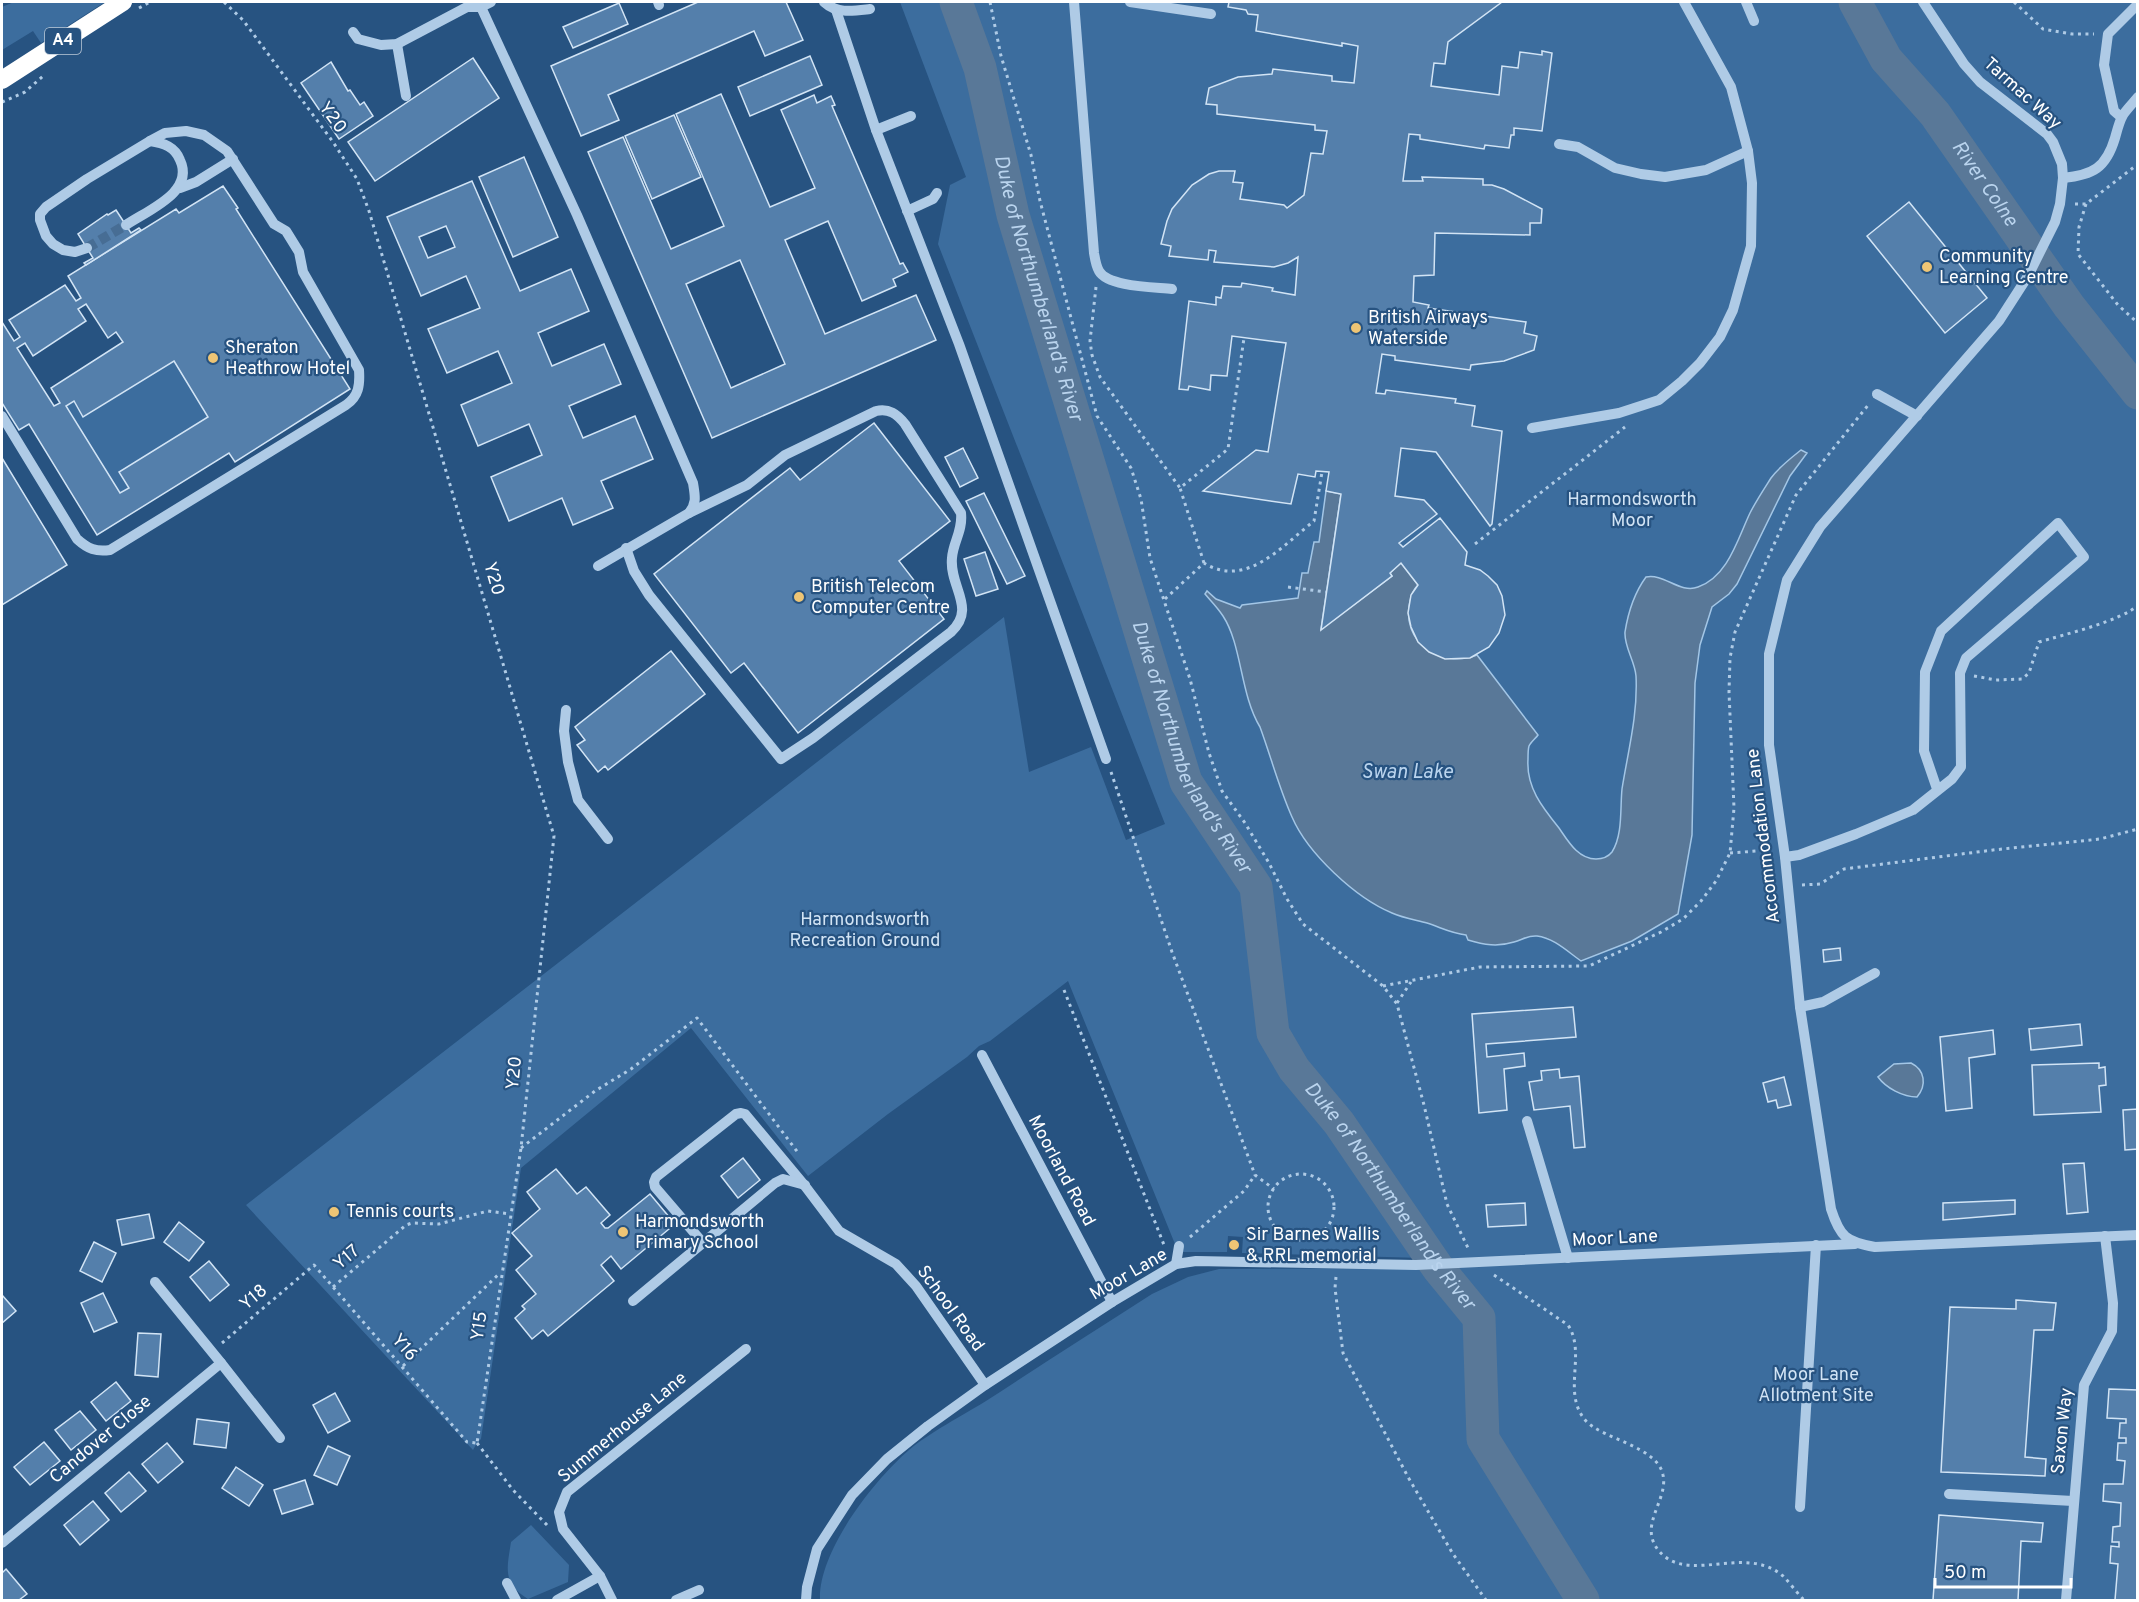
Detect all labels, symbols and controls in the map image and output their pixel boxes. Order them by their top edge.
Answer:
road number: A4 [45,28,81,54]
street label: Tarmac Way [1978,53,2066,135]
street label: Y20 [313,98,351,138]
water label: River Colne [1945,136,2023,233]
water label: Duke of Northumberland's River [987,153,1089,426]
place label: Community Learning Centre [1939,246,2069,290]
marker: Community Learning Centre [1920,260,1934,274]
place label: British Airways Waterside [1368,307,1488,351]
marker: British Airways Waterside [1349,321,1363,335]
place label: Sheraton Heathrow Hotel [225,337,350,381]
marker: Sheraton Heathrow Hotel [206,351,220,365]
park label: Harmondsworth Moor [1567,489,1697,533]
street label: Y20 [477,560,509,598]
place label: British Telecom Computer Centre [811,576,950,620]
marker: British Telecom Computer Centre [792,590,806,604]
water label: Duke of Northumberland's River [1125,618,1258,881]
street label: Accommodation Lane [1742,747,1786,925]
water label: Swan Lake [1361,760,1453,786]
park label: Harmondsworth Recreation Ground [789,909,941,953]
street label: Y20 [502,1055,528,1091]
water label: Duke of Northumberland's River [1298,1077,1482,1317]
street label: Moorland Road [1022,1111,1100,1231]
place label: Tennis courts [346,1201,454,1224]
marker: Tennis courts [327,1205,341,1219]
place label: Harmondsworth Primary School [635,1211,764,1255]
place label: Sir Barnes Wallis & RRL memorial [1246,1224,1380,1268]
marker: Harmondsworth Primary School [616,1225,630,1239]
street label: Moor Lane [1572,1225,1658,1253]
marker: Sir Barnes Wallis & RRL memorial [1227,1238,1241,1252]
street label: Y17 [329,1240,365,1276]
street label: Moor Lane [1086,1244,1172,1306]
street label: School Road [911,1261,989,1357]
street label: Y18 [235,1280,273,1316]
street label: Y15 [467,1310,493,1342]
street label: Y16 [386,1330,422,1366]
park label: Moor Lane Allotment Site [1758,1364,1874,1408]
street label: Summerhouse Lane [554,1367,692,1489]
street label: Saxon Way [2047,1387,2079,1475]
street label: Candover Close [45,1391,157,1489]
scale bar [1935,1551,2072,1589]
text: 50 m [1944,1562,1986,1585]

